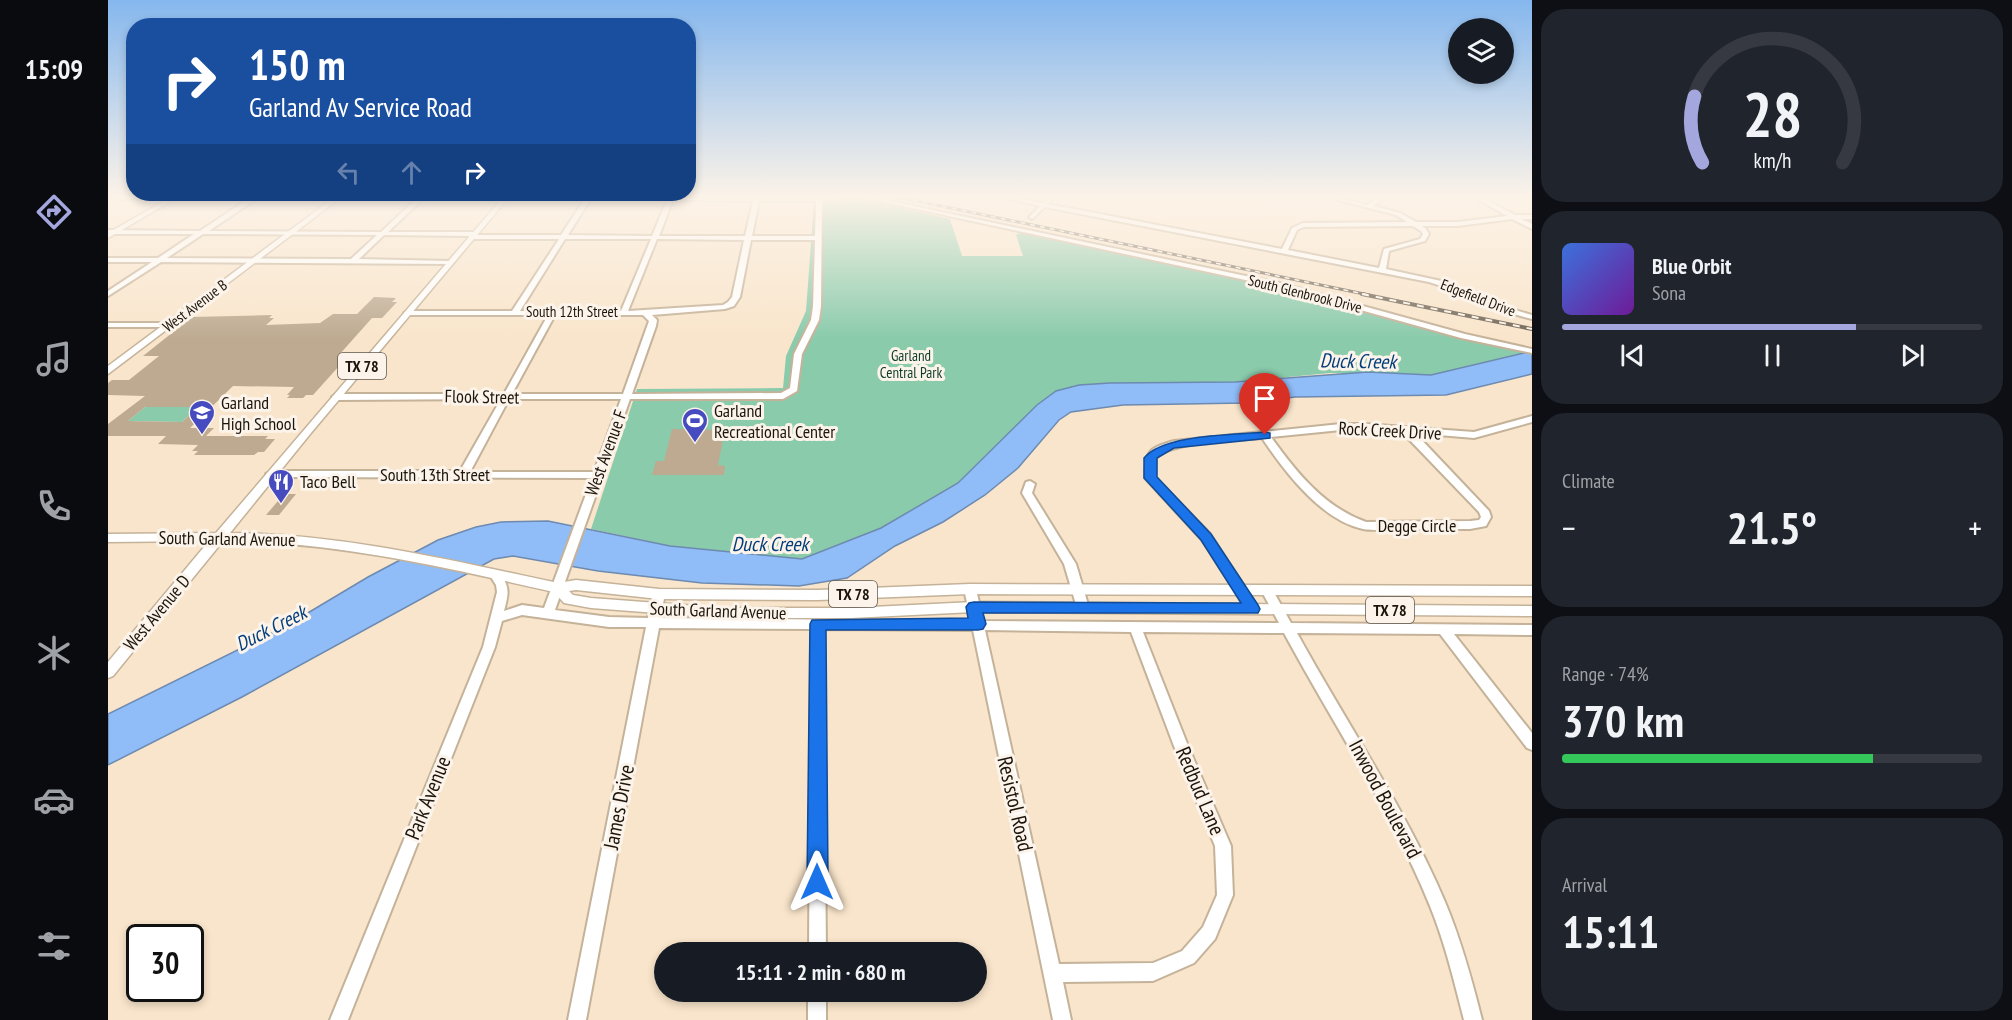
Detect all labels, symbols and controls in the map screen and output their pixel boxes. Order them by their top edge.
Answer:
map controls [1448,18,1514,84]
button: layers [1448,18,1514,84]
text: 150 m [249,37,346,92]
icon: right [150,42,228,120]
text: 15:09 [25,52,83,86]
text: 28 [1742,73,1802,154]
text: Garland Av Service Road [249,90,472,124]
text: km/h [1753,146,1791,174]
icon: left [332,156,365,189]
icon: ahead [395,156,428,189]
icon: right [458,156,491,189]
icon: directions [33,191,75,233]
text: Blue Orbit [1652,252,1731,280]
street label: South Glenbrook Drive [1246,270,1364,317]
street label: West Avenue B [159,275,231,336]
street label: Edgefield Drive [1438,275,1518,321]
text: Sona [1652,280,1686,306]
street label: South 12th Street [526,302,618,321]
icon: music [33,338,75,380]
icon: previous [1616,339,1649,372]
icon: pause [1756,339,1789,372]
icon: next [1896,339,1929,372]
park label: Garland Central Park [880,346,942,382]
water label: Duck Creek [1320,347,1399,375]
road number: TX 78 [338,353,386,379]
pin [1239,373,1290,435]
icon: arrive [1248,382,1281,415]
street label: Flook Street [444,384,520,409]
place label: Garland High School [221,391,297,435]
school or university icon: Garland High School [187,398,217,436]
place label: Garland Recreational Center [714,399,835,443]
sports icon: Garland Recreational Center [680,406,710,444]
street label: West Avenue F [579,407,632,499]
street label: Rock Creek Drive [1338,416,1442,445]
street label: South 13th Street [380,463,490,486]
restaurant icon: Taco Bell [266,467,296,505]
text: Climate [1562,468,1615,494]
place label: Taco Bell [300,470,357,493]
icon: phone [33,485,75,527]
text: 21.5° [1727,498,1817,556]
text: − [1562,506,1576,549]
text: + [1968,506,1982,549]
street label: Degge Circle [1378,514,1456,537]
street label: South Garland Avenue [158,526,296,551]
water label: Duck Creek [732,531,810,557]
street label: West Avenue D [118,570,195,655]
road number: TX 78 [829,581,877,607]
street label: South Garland Avenue [649,597,787,624]
road number: TX 78 [1366,597,1414,623]
water label: Duck Creek [231,598,313,657]
icon: climate [33,632,75,674]
text: Range · 74% [1562,661,1649,687]
text: 370 km [1562,691,1684,749]
street label: Inwood Boulevard [1343,735,1428,863]
street label: Redbud Lane [1170,742,1231,839]
street label: Park Avenue [399,752,456,844]
street label: Resistol Road [991,754,1040,854]
street label: James Drive [597,762,640,852]
icon: car [33,779,75,821]
position arrow [785,850,849,914]
text: Arrival [1562,872,1607,898]
text: 15:11 [1562,902,1659,960]
speed limit sign: 30 [126,924,204,1002]
icon: filters [33,925,75,967]
text: 15:11 · 2 min · 680 m [735,958,906,986]

